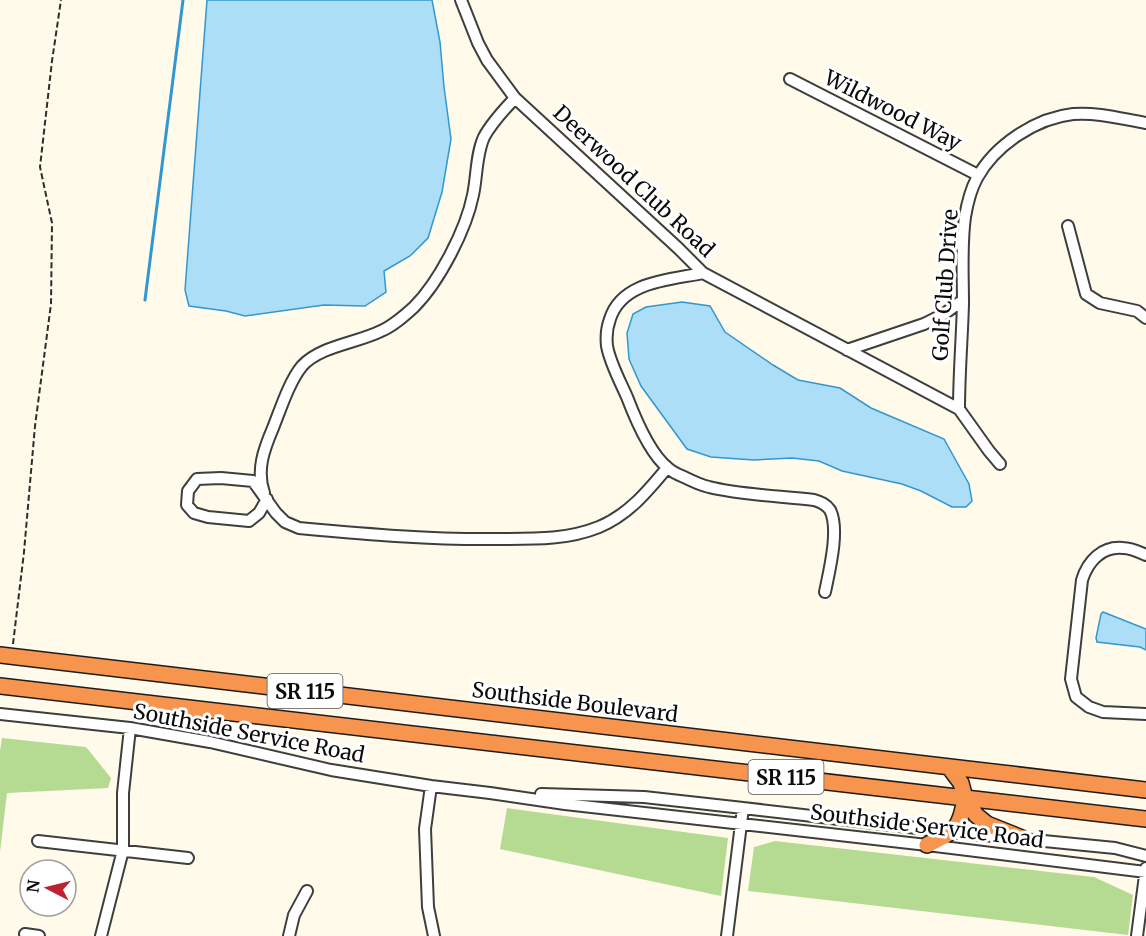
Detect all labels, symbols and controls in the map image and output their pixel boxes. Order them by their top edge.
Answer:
street label: Wildwood Way [819,63,967,157]
street label: Deerwood Club Road [548,99,721,263]
street label: Golf Club Drive [926,208,964,362]
road number: SR 115 [268,674,342,708]
street label: Southside Boulevard [470,676,680,728]
street label: Southside Service Road [131,697,367,769]
road number: SR 115 [748,760,824,794]
street label: Southside Service Road [809,798,1046,854]
north arrow [18,858,78,918]
text: N [22,878,44,894]

